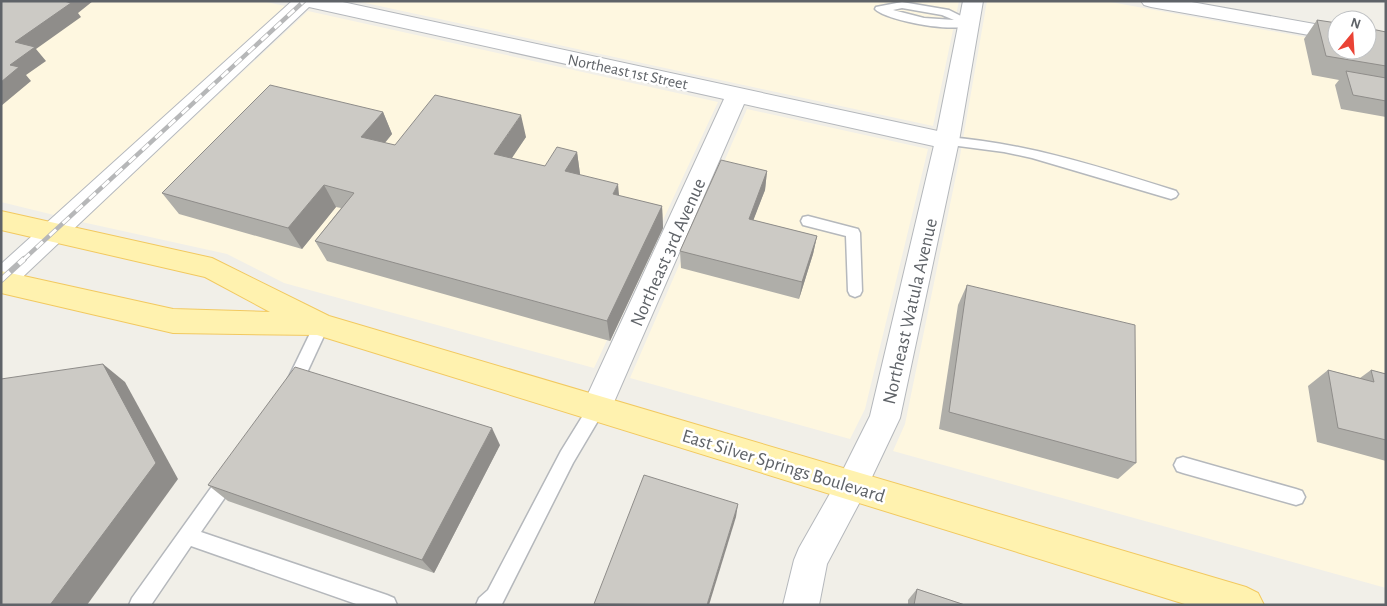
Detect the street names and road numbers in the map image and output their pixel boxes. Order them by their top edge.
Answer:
street label: Northeast 1st Street [566,51,689,93]
street label: Northeast 3rd Avenue [627,176,710,330]
street label: Northeast Watula Avenue [880,217,941,406]
street label: East Silver Springs Boulevard [680,427,887,506]

